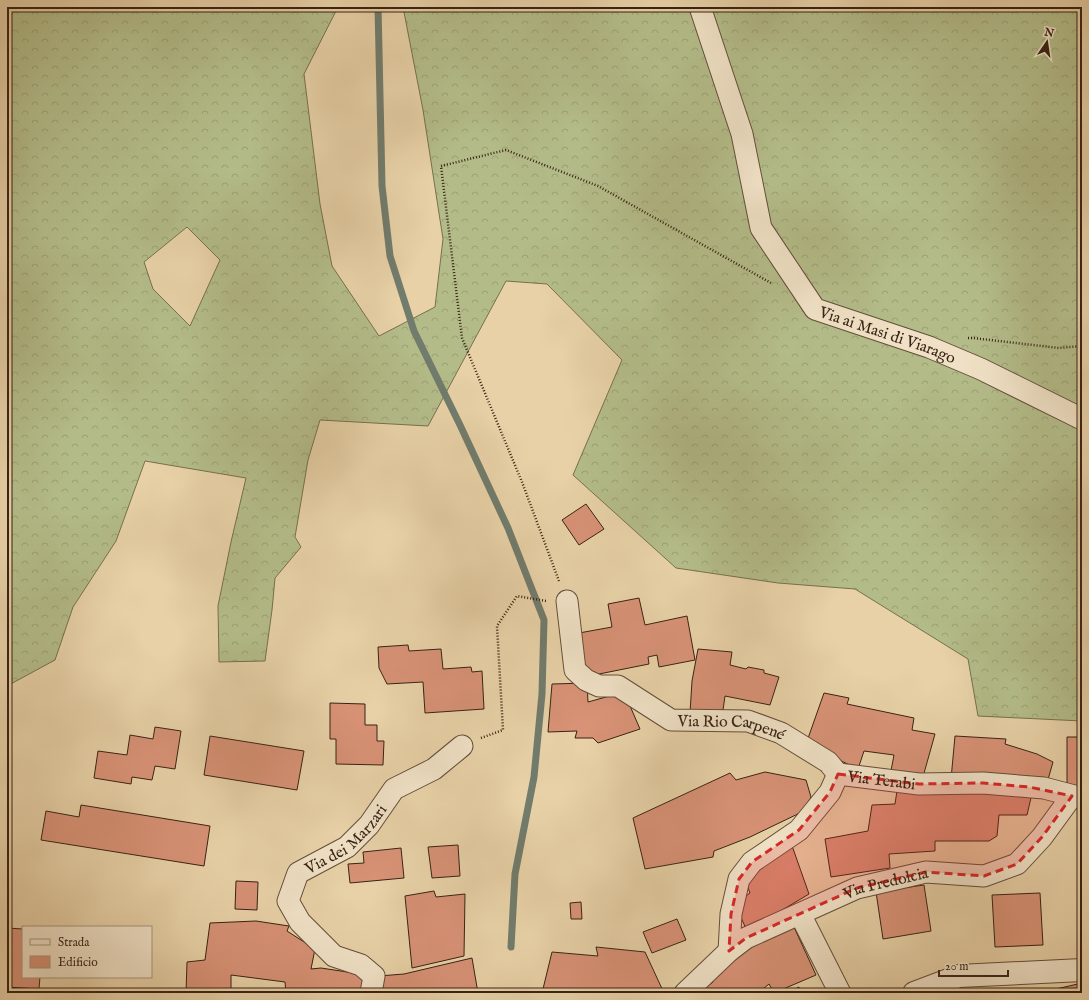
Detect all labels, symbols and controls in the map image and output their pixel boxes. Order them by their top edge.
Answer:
north arrow [1027,22,1067,62]
text: N [1042,25,1056,41]
street label: Via ai Masi di Viarago [815,303,959,369]
street label: Via Rio Carpené [676,712,789,745]
street label: Via Terabi [845,767,917,795]
street label: Via dei Marzari [301,801,392,880]
street label: Via Predolcia [840,864,931,905]
legend [22,926,152,978]
text: Strada [58,935,90,950]
scale bar [939,952,1008,978]
text: Edificio [58,955,98,970]
text: 20 m [945,959,968,974]

